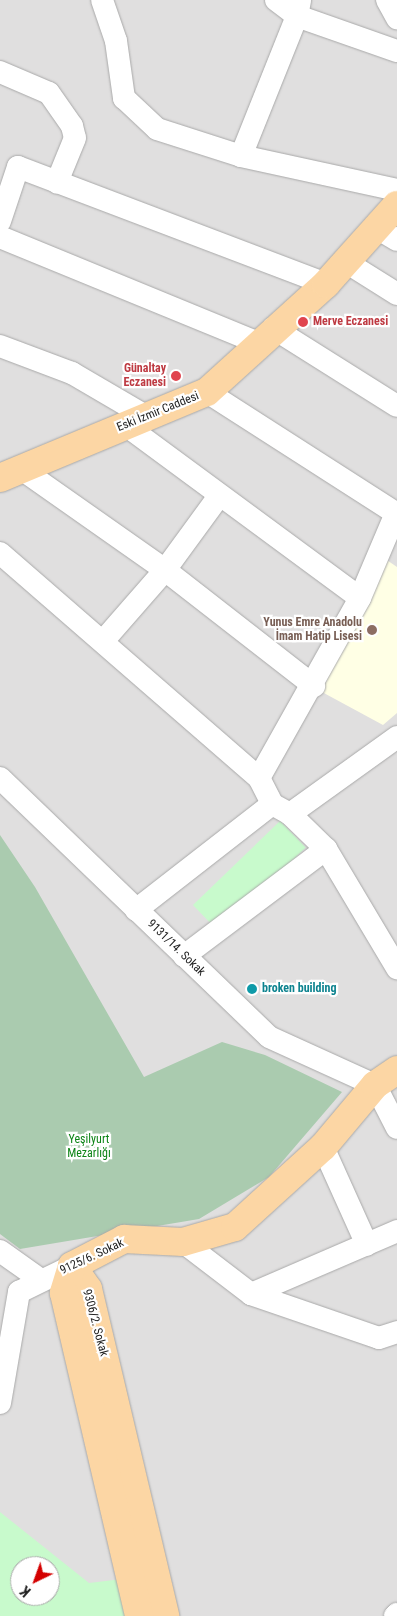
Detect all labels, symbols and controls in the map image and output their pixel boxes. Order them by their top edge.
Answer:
place label: Merve Eczanesi [313,315,388,329]
marker: Merve Eczanesi [297,316,309,328]
place label: Günaltay Eczanesi [124,362,166,390]
marker: Günaltay Eczanesi [170,370,182,382]
street label: Eski İzmir Caddesi [115,389,201,435]
place label: Yunus Emre Anadolu İmam Hatip Lisesi [263,616,362,644]
marker: Yunus Emre Anadolu İmam Hatip Lisesi [366,624,378,636]
street label: 9131/14. Sokak [144,917,208,979]
place label: broken building [262,982,337,996]
marker: broken building [246,983,258,995]
park label: Yeşilyurt Mezarlığı [67,1133,111,1161]
street label: 9125/6. Sokak [58,1236,126,1278]
street label: 9306/2. Sokak [79,1288,111,1358]
north arrow [10,1556,60,1606]
text: K [17,1583,34,1600]

